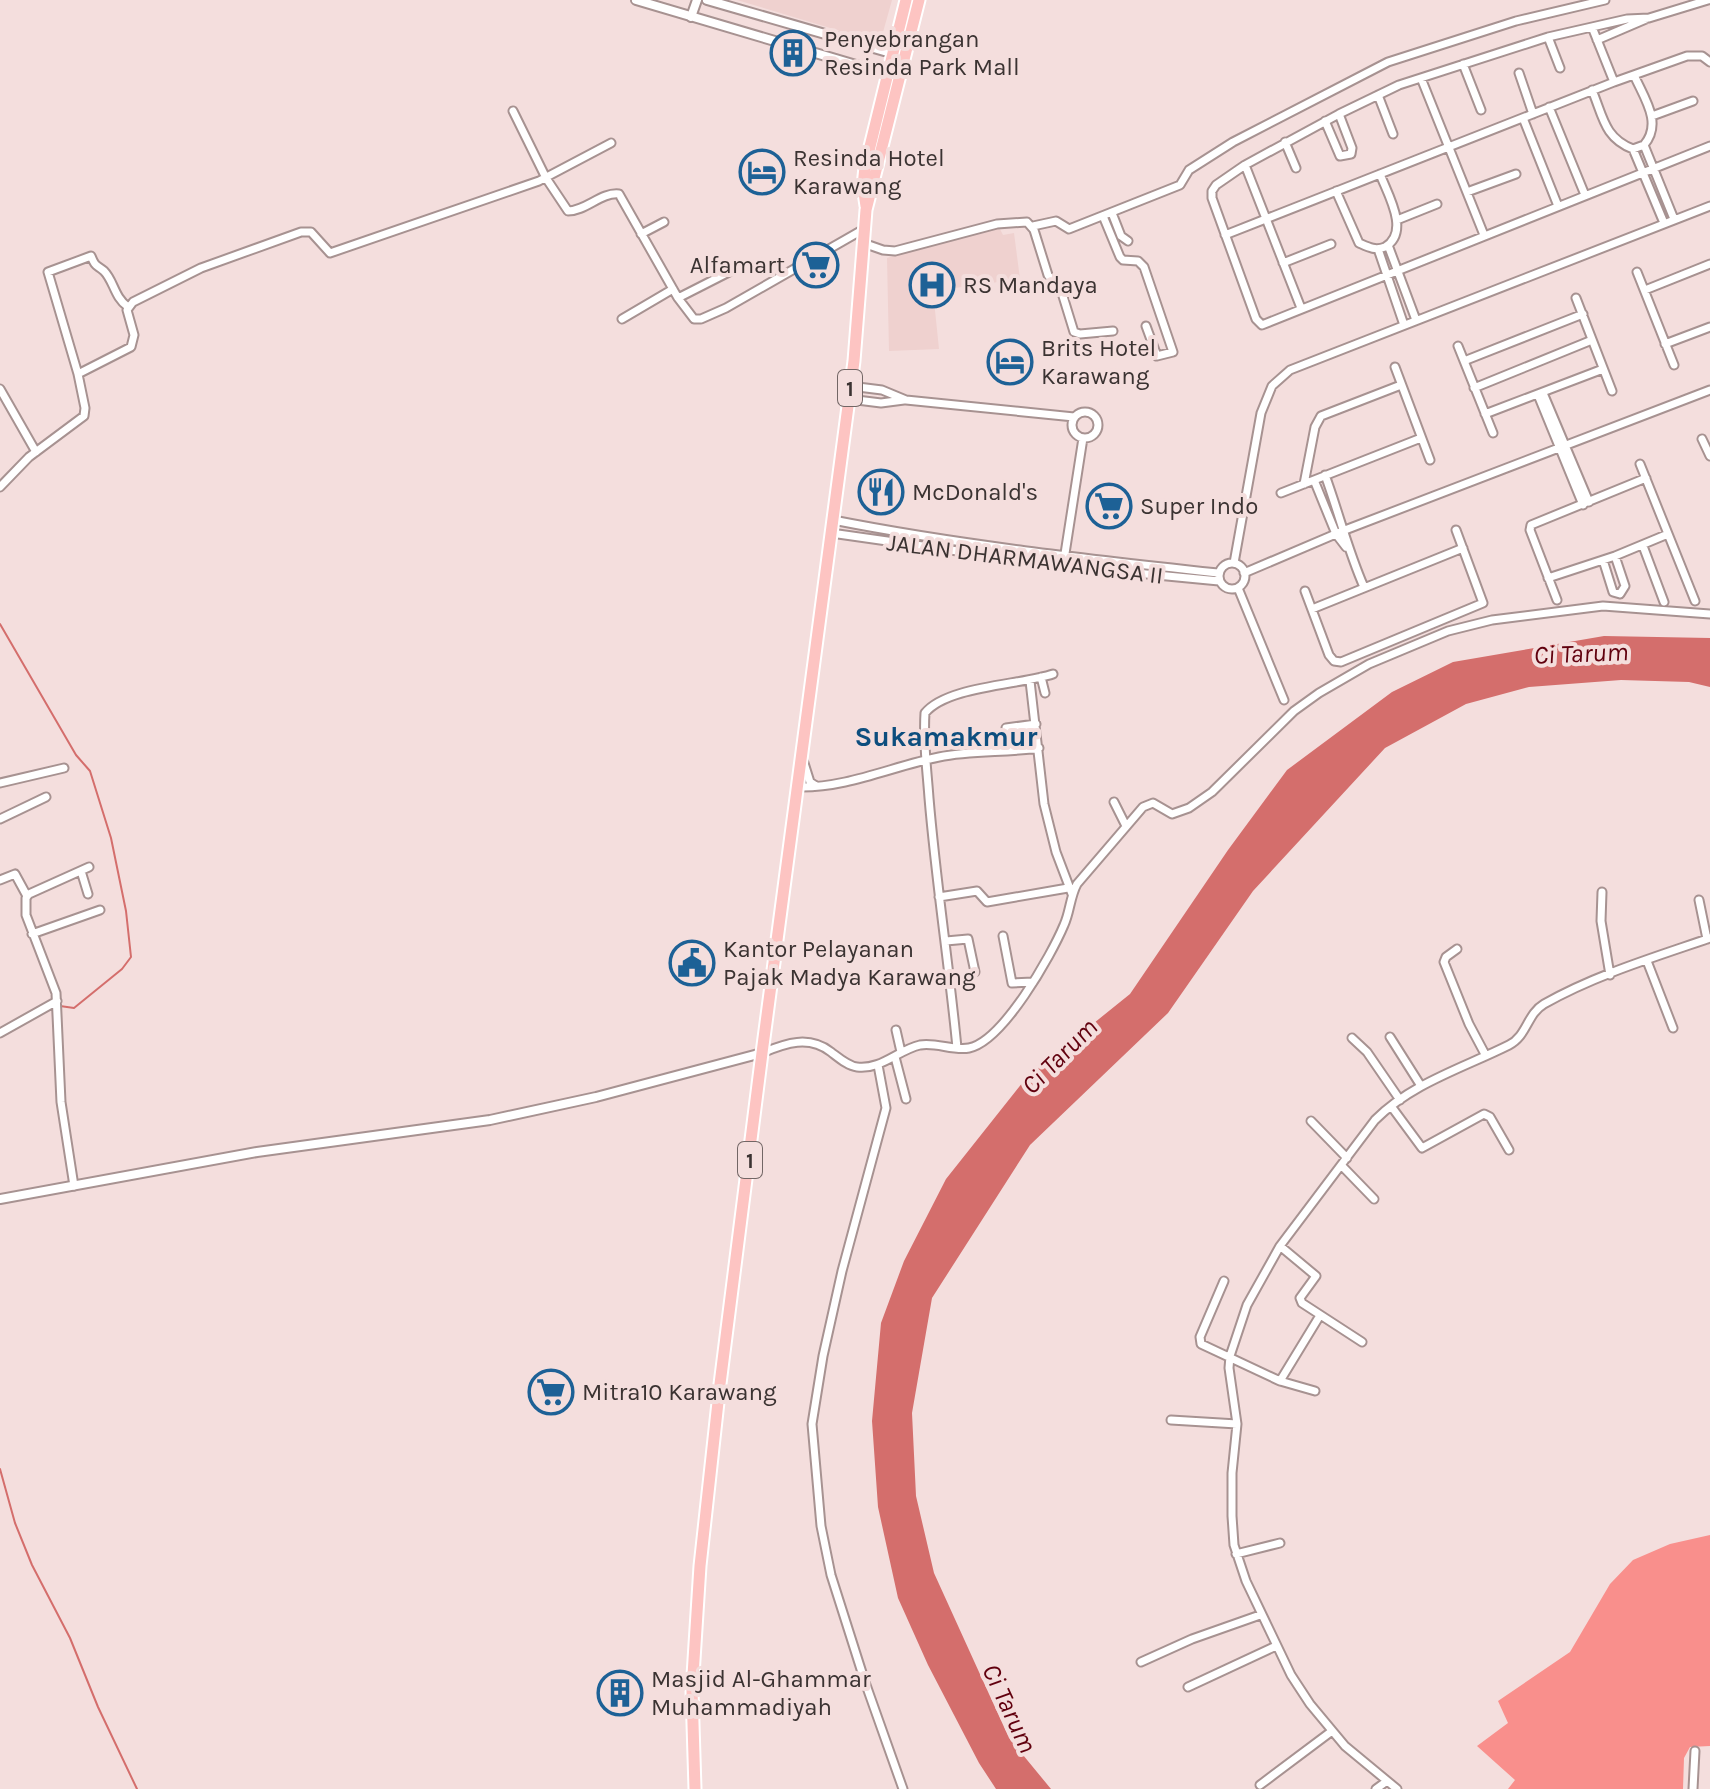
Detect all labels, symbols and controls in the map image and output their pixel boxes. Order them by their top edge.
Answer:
place label: Penyebrangan Resinda Park Mall [824,25,1020,81]
building icon: Penyebrangan Resinda Park Mall [769,29,817,77]
place label: Resinda Hotel Karawang [793,144,945,200]
hotel icon: Resinda Hotel Karawang [738,148,786,196]
supermarket icon: Alfamart [792,241,840,289]
place label: Alfamart [690,251,785,279]
hospital icon: RS Mandaya [908,261,956,309]
place label: RS Mandaya [963,271,1098,299]
place label: Brits Hotel Karawang [1041,334,1156,390]
hotel icon: Brits Hotel Karawang [986,338,1034,386]
road number: 1 [838,370,862,406]
restaurant icon: McDonald's [857,468,905,516]
place label: McDonald's [912,478,1038,506]
supermarket icon: Super Indo [1085,482,1133,530]
place label: Super Indo [1140,492,1258,520]
street label: JALAN DHARMAWANGSA II [885,528,1165,590]
water label: Ci Tarum [1533,636,1629,671]
district label: Sukamakmur [855,720,1037,753]
place label: Kantor Pelayanan Pajak Madya Karawang [723,935,976,991]
public building icon: Kantor Pelayanan Pajak Madya Karawang [668,939,716,987]
water label: Ci Tarum [1015,1012,1104,1101]
road number: 1 [738,1142,762,1178]
supermarket icon: Mitra10 Karawang [527,1368,575,1416]
place label: Mitra10 Karawang [582,1378,777,1406]
water label: Ci Tarum [975,1659,1044,1758]
place label: Masjid Al-Ghammar Muhammadiyah [651,1665,871,1721]
building icon: Masjid Al-Ghammar Muhammadiyah [596,1669,644,1717]

